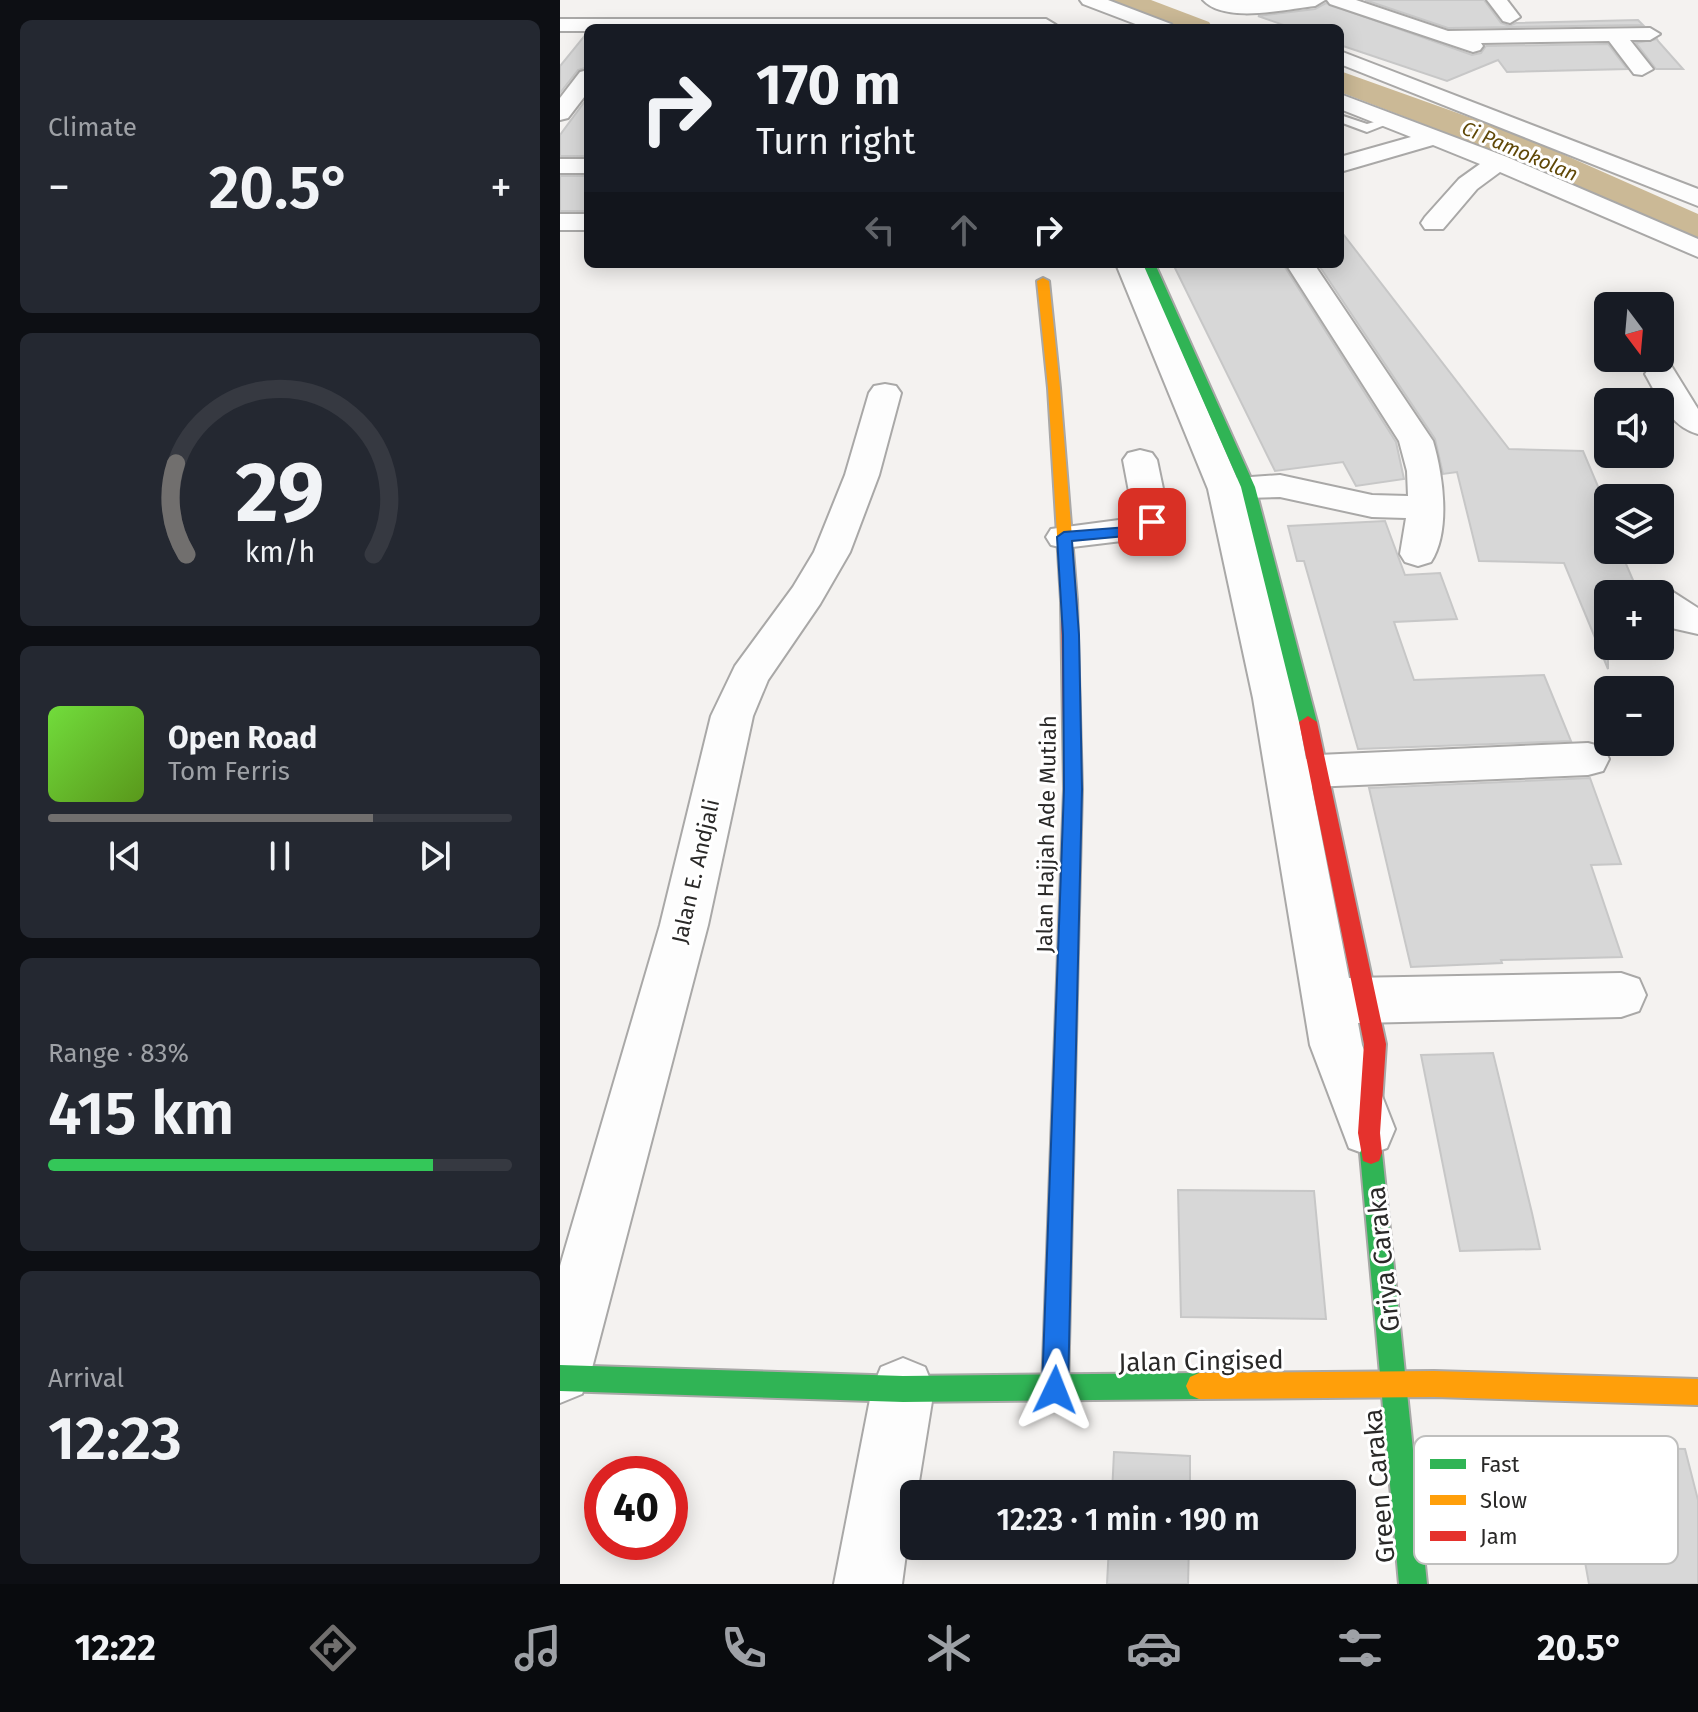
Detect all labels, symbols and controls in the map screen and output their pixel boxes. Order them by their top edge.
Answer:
text: 170 m [756,52,901,119]
icon: right [624,56,728,160]
text: Climate [48,112,137,143]
water label: Ci Pamokolan [1458,116,1582,186]
text: Turn right [756,120,916,164]
text: 20.5° [209,152,351,224]
text: − [48,161,70,214]
text: + [490,161,512,214]
icon: left [858,208,902,252]
icon: ahead [942,208,986,252]
icon: right [1026,208,1070,252]
north arrow [1594,292,1674,372]
map controls [1594,292,1674,756]
button: sound [1594,388,1674,468]
text: 29 [236,443,324,543]
button: layers [1594,484,1674,564]
pin [1118,488,1186,556]
icon: arrive [1130,500,1174,544]
text: km/h [245,535,315,570]
button: + [1594,580,1674,660]
button: − [1594,676,1674,756]
street label: Jalan Hajjah Ade Mutiah [1031,715,1062,953]
text: Open Road [168,720,317,756]
text: Tom Ferris [168,756,290,787]
street label: Jalan E. Andjali [666,796,725,946]
icon: previous [103,834,147,878]
icon: pause [258,834,302,878]
icon: next [413,834,457,878]
text: Range · 83% [48,1038,189,1069]
text: 415 km [48,1078,234,1150]
street label: Griya Caraka [1360,1185,1407,1333]
street label: Jalan Cingised [1118,1345,1284,1378]
position arrow [1013,1348,1097,1432]
text: Arrival [48,1363,124,1394]
text: 12:23 [48,1403,182,1475]
street label: Green Caraka [1357,1407,1402,1564]
legend [1414,1436,1678,1564]
text: Fast [1480,1451,1520,1478]
speed limit sign: 40 [584,1456,688,1560]
text: Slow [1480,1487,1527,1514]
text: 12:23 · 1 min · 190 m [996,1502,1260,1538]
text: Jam [1480,1523,1518,1550]
icon: directions [305,1620,361,1676]
icon: music [510,1620,566,1676]
icon: phone [716,1620,772,1676]
icon: climate [921,1620,977,1676]
icon: car [1126,1620,1182,1676]
icon: filters [1332,1620,1388,1676]
text: 12:22 [75,1626,156,1670]
text: 20.5° [1537,1626,1623,1670]

